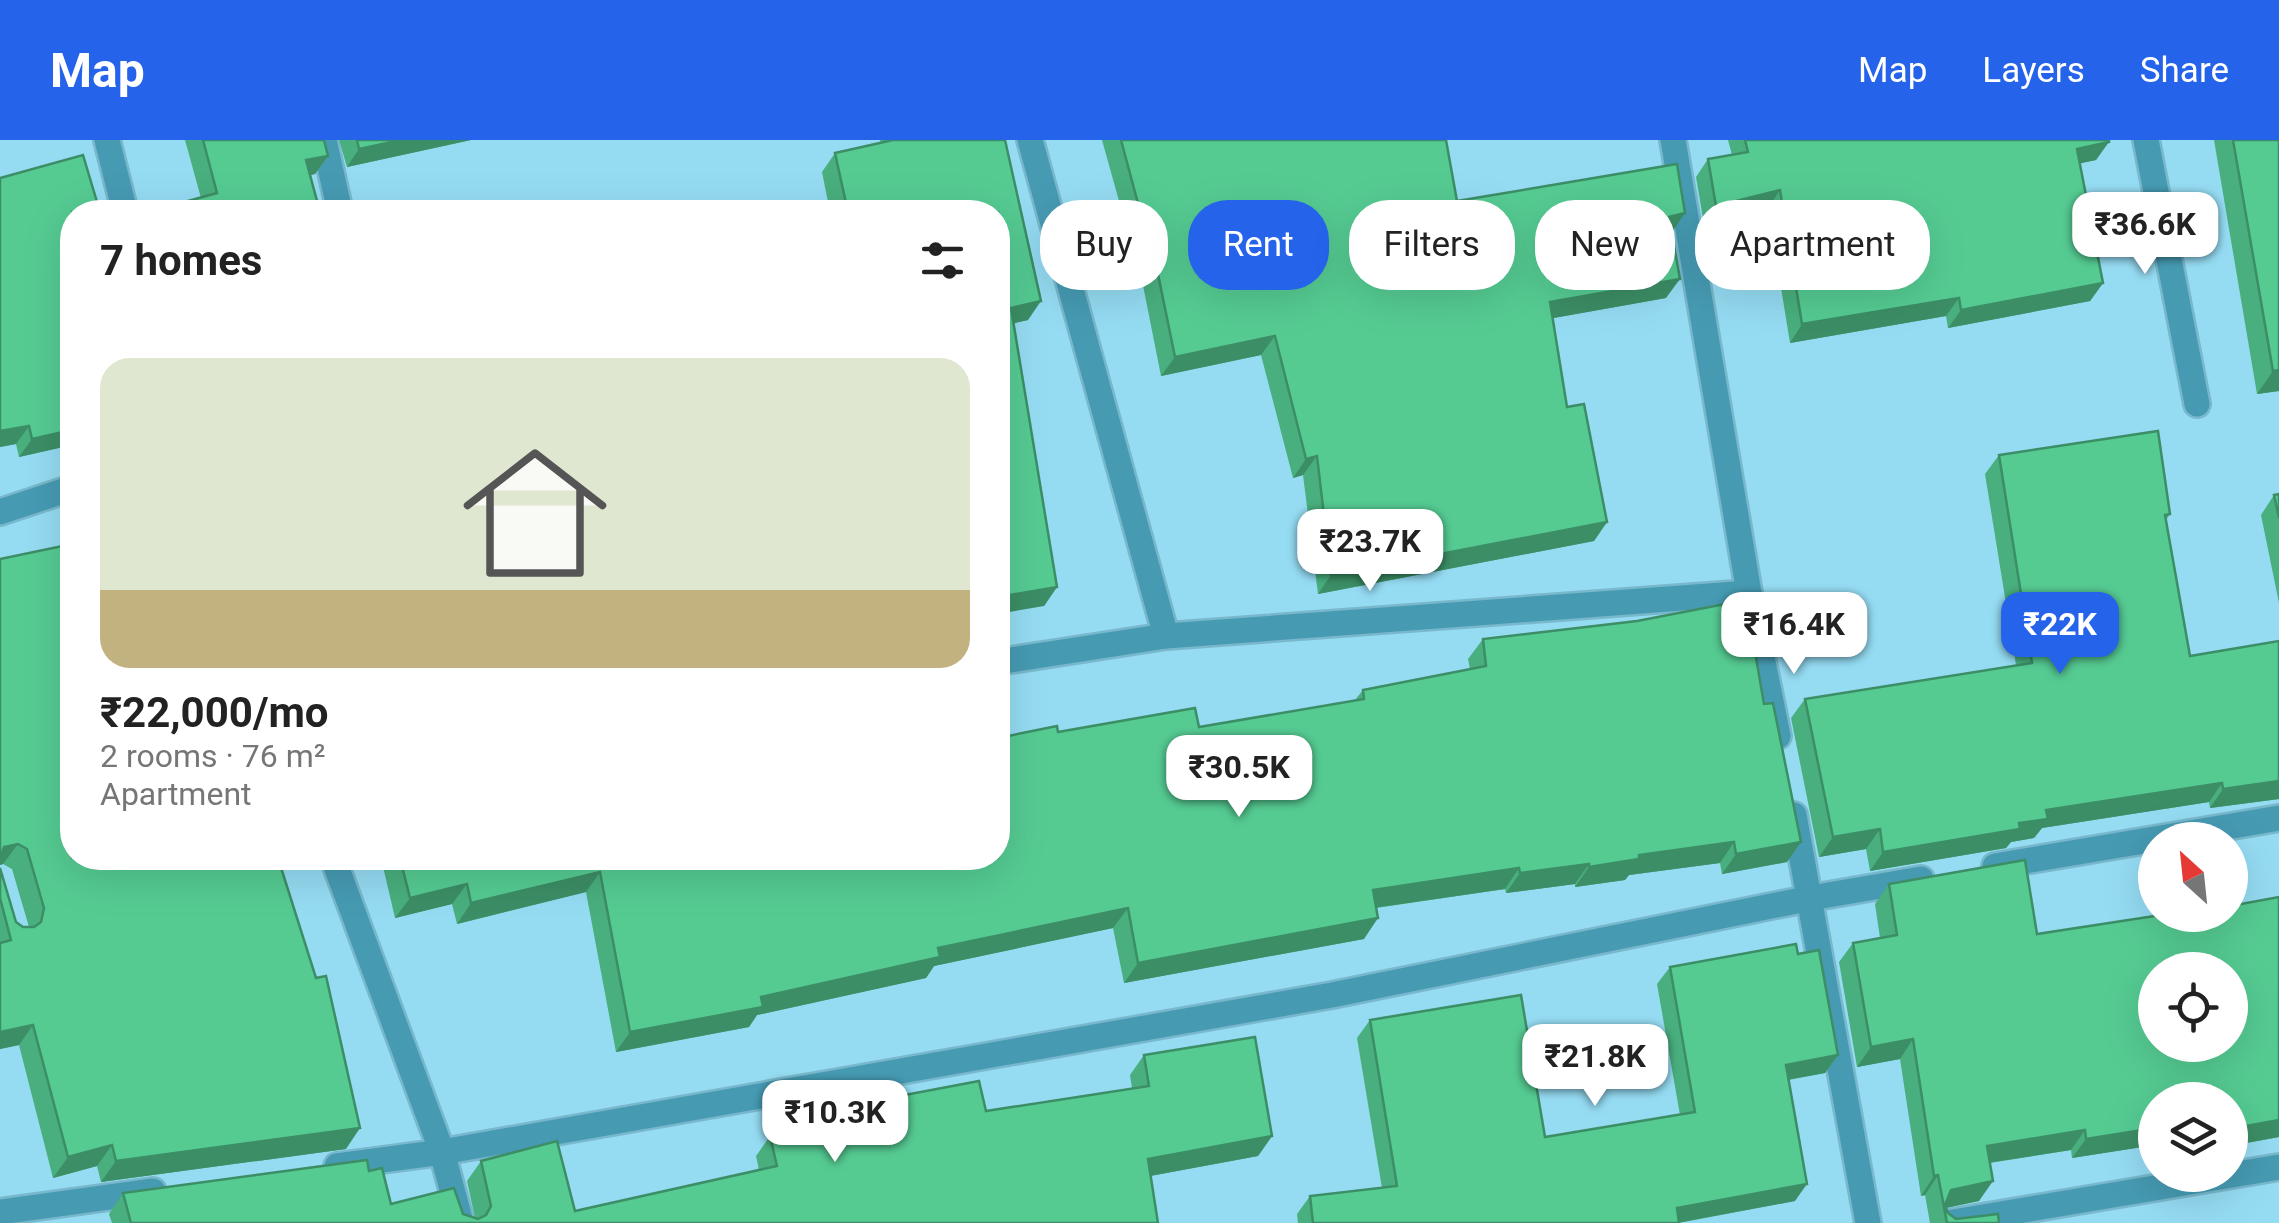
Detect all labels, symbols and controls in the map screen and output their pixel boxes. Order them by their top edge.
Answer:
text: Map [50,42,145,99]
text: Map [1858,50,1927,91]
text: Layers [1982,50,2085,91]
text: Share [2140,50,2229,91]
pin: ₹36.6K [2064,192,2226,277]
chip: Buy [1040,200,1168,290]
chip: Rent [1188,200,1329,290]
chip: Filters [1349,200,1515,290]
chip: New [1535,200,1675,290]
chip: Apartment [1695,200,1930,290]
text: ₹36.6K [2094,205,2196,243]
icon: filters [915,233,970,288]
text: 7 homes [100,236,262,285]
icon: home [445,423,625,603]
pin: ₹23.7K [1289,509,1451,594]
text: ₹23.7K [1319,522,1421,560]
pin: ₹16.4K [1713,592,1875,677]
pin: ₹22K [2001,592,2119,677]
text: ₹16.4K [1743,605,1845,643]
text: ₹22K [2023,605,2097,643]
text: ₹22,000/mo [100,688,329,737]
pin: ₹30.5K [1158,735,1320,820]
text: 2 rooms · 76 m² [100,737,325,775]
text: ₹30.5K [1188,748,1290,786]
text: Apartment [100,775,252,813]
north arrow [2138,822,2248,932]
map controls [2138,822,2248,1192]
button: locate [2138,952,2248,1062]
pin: ₹21.8K [1514,1024,1676,1109]
text: ₹21.8K [1544,1037,1646,1075]
pin: ₹10.3K [754,1080,916,1165]
button: layers [2138,1082,2248,1192]
text: ₹10.3K [784,1093,886,1131]

